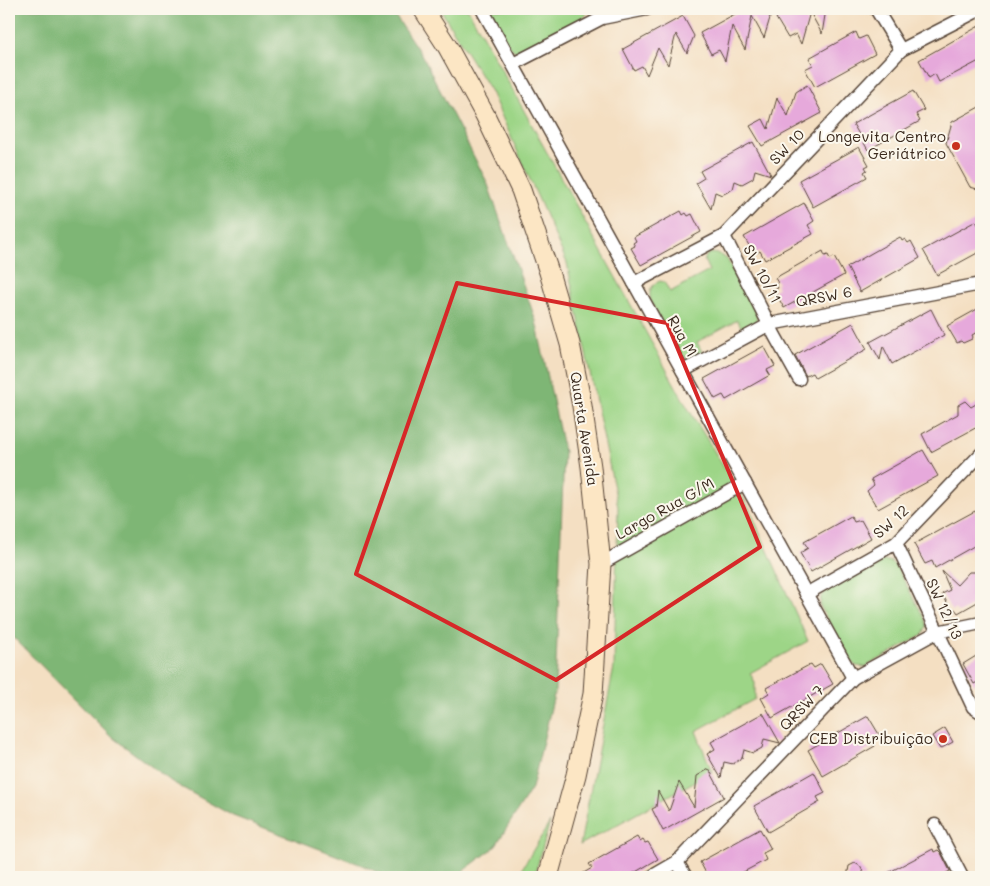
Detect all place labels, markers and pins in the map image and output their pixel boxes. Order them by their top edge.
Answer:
place label: Longevita Centro Geriátrico [818,126,946,163]
marker: Longevita Centro Geriátrico [950,140,962,152]
place label: CEB Distribuição [809,728,933,748]
marker: CEB Distribuição [937,733,949,745]

